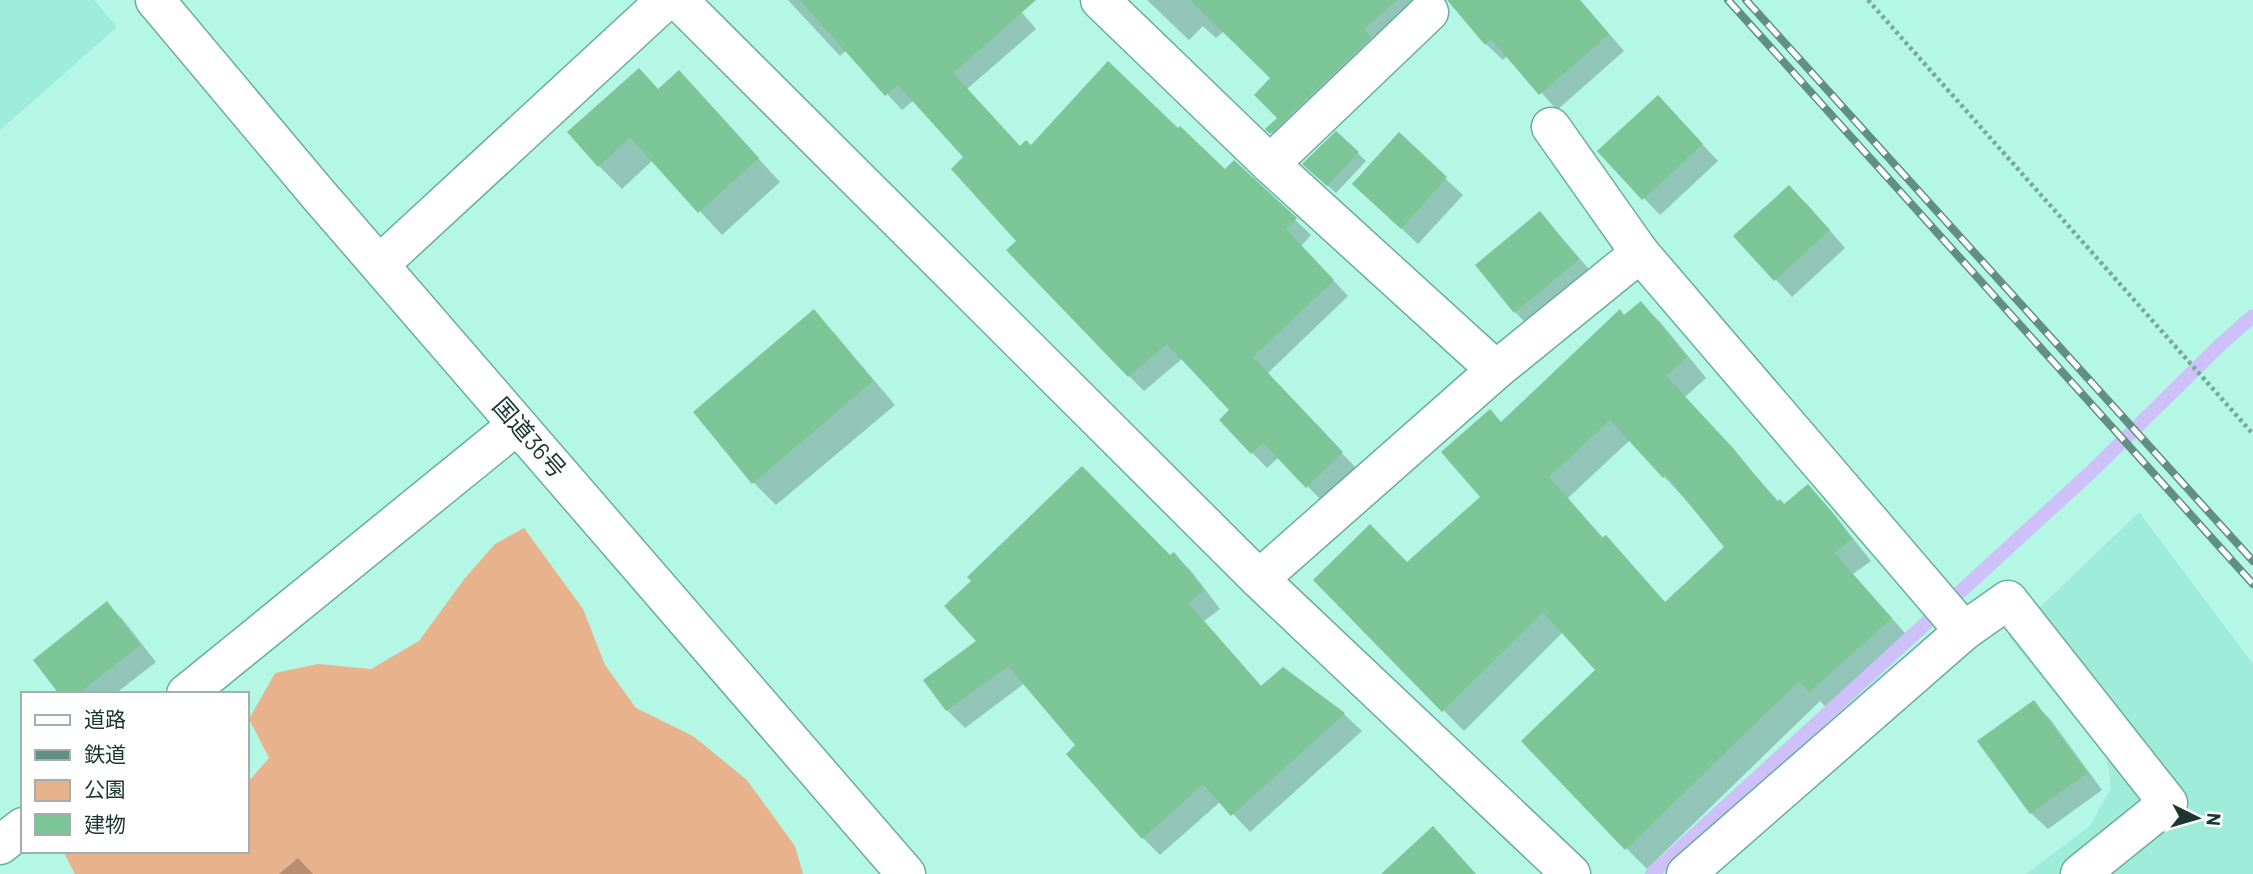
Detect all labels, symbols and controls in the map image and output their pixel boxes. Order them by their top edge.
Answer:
street label: 国道36号 [487,391,573,483]
legend [21,692,248,853]
text: 道路 [84,706,126,731]
text: 鉄道 [84,741,126,766]
text: 公園 [84,776,126,801]
north arrow [2162,783,2232,853]
text: 建物 [84,811,126,836]
text: N [2202,812,2226,827]

